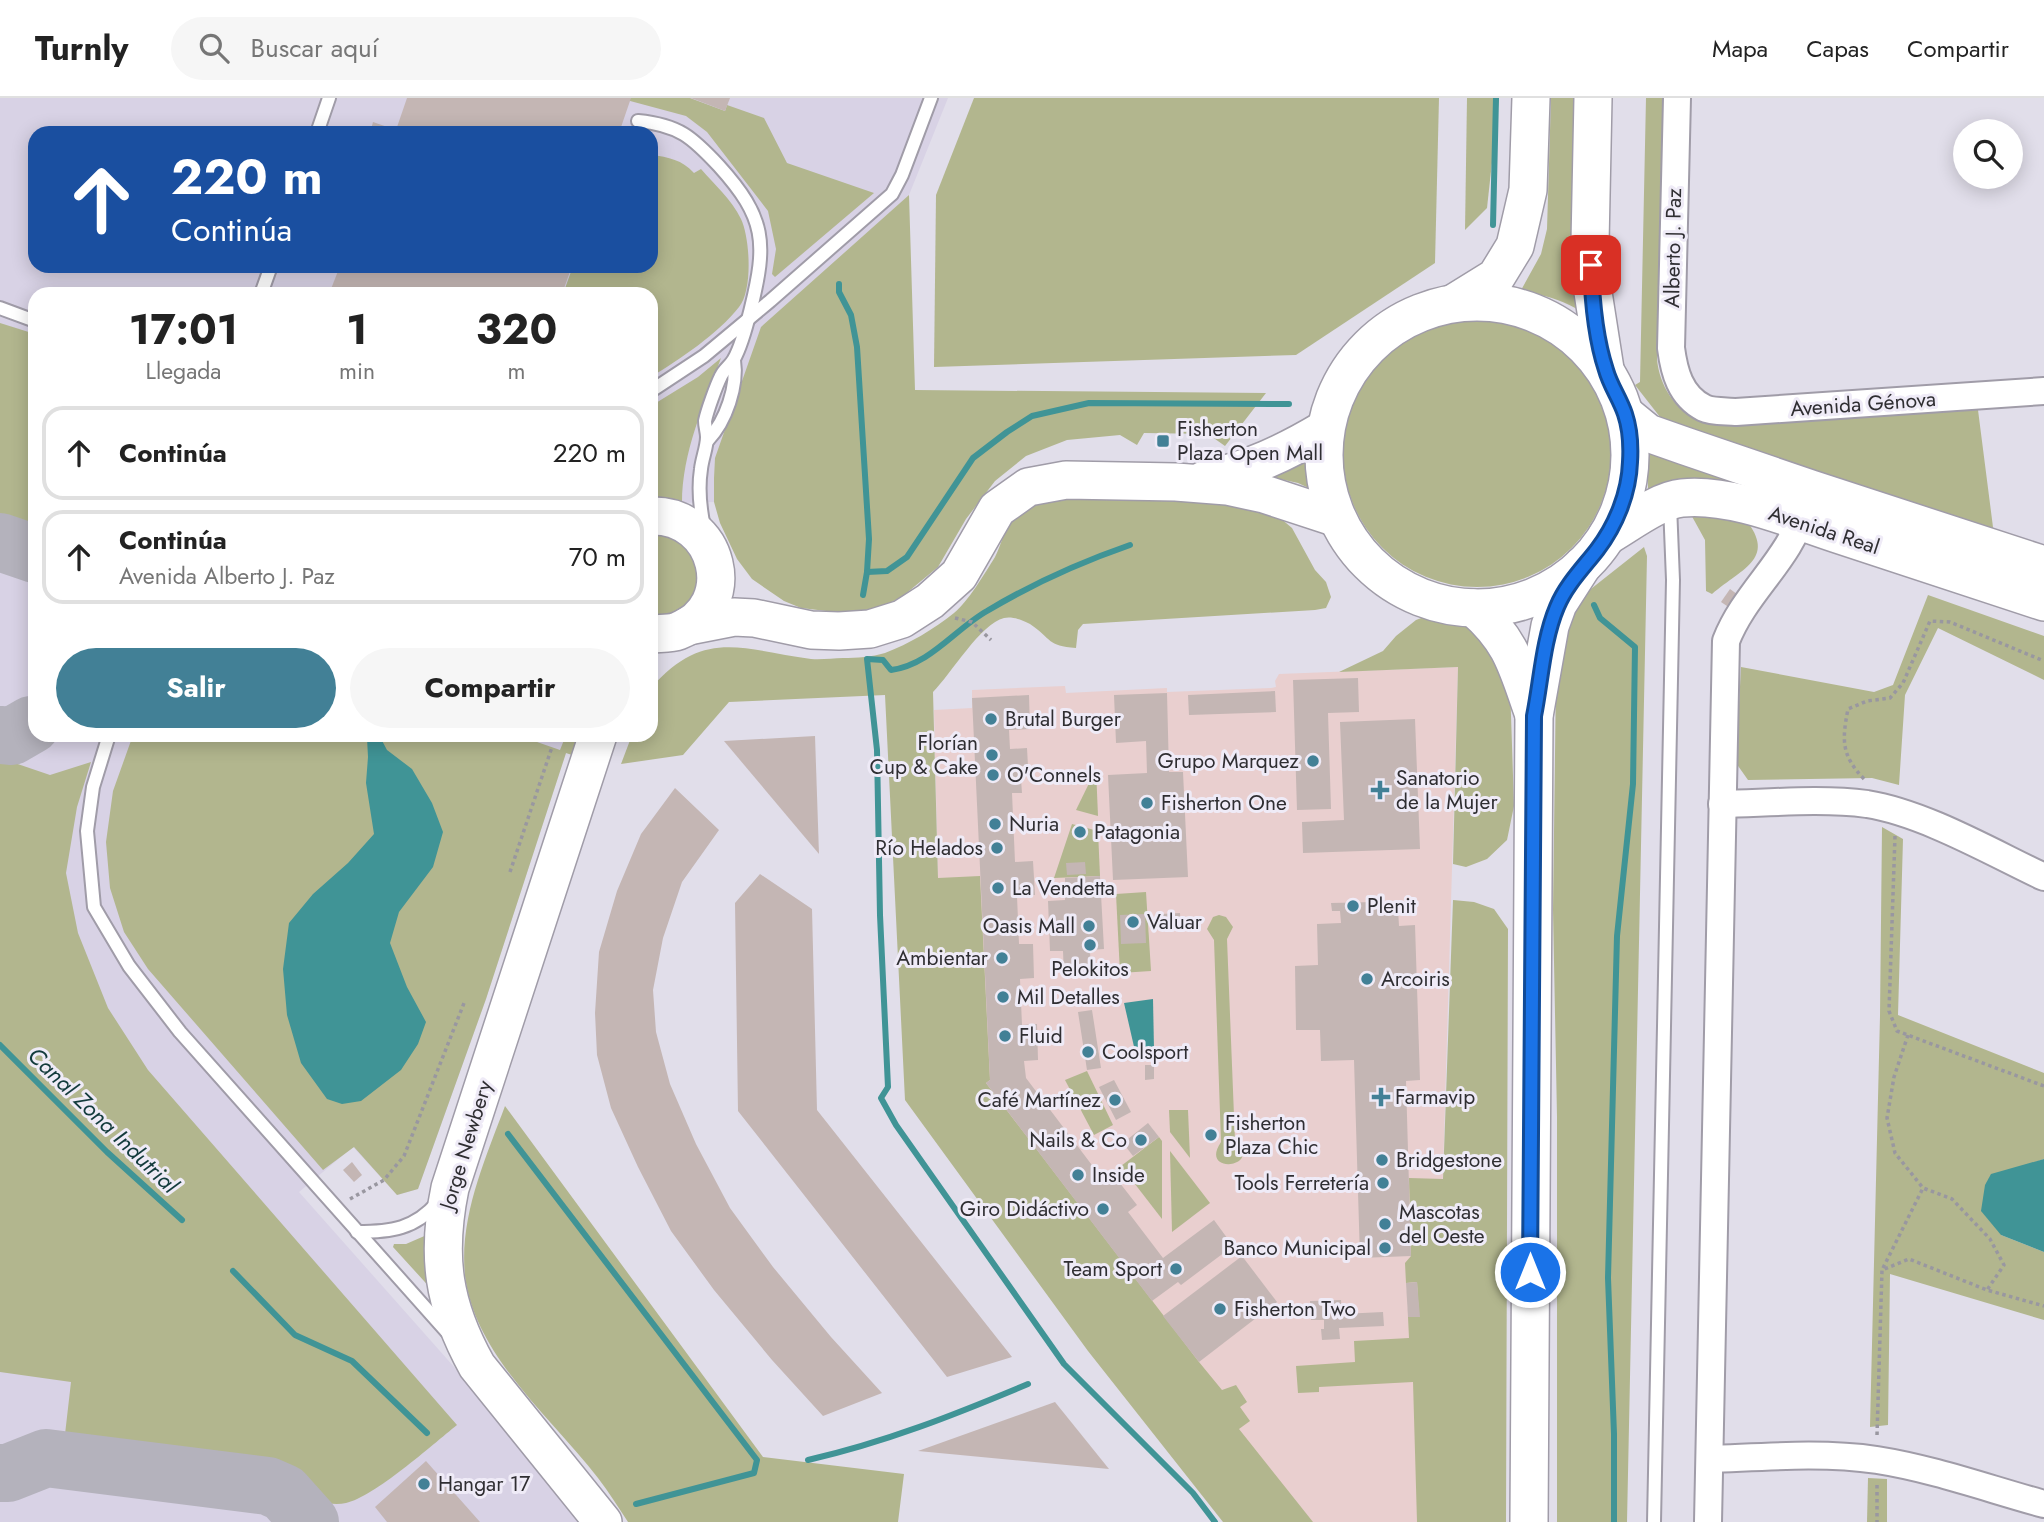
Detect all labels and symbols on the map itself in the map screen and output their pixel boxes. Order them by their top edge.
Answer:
street label: Alberto J. Paz [1657,188,1689,308]
pin [1561,235,1621,295]
street label: Avenida Génova [1789,384,1937,424]
place label: Fisherton Plaza Open Mall [1177,414,1323,468]
marker: Fisherton Plaza Open Mall [1155,433,1171,449]
street label: Avenida Real [1765,498,1883,562]
place label: Brutal Burger [1005,704,1122,734]
marker: Brutal Burger [983,711,999,727]
place label: Florían Cup & Cake [870,728,978,782]
place label: Grupo Marquez [1158,746,1299,776]
marker: Florían Cup & Cake [984,747,1000,763]
marker: Grupo Marquez [1305,753,1321,769]
place label: O'Connels [1007,760,1101,790]
place label: Sanatorio de la Mujer [1396,763,1498,817]
marker: O'Connels [985,767,1001,783]
marker: Sanatorio de la Mujer [1370,780,1390,800]
place label: Fisherton One [1161,788,1287,818]
marker: Fisherton One [1139,795,1155,811]
place label: Nuria [1009,809,1059,839]
marker: Nuria [987,816,1003,832]
place label: Patagonia [1094,817,1180,847]
marker: Patagonia [1072,824,1088,840]
place label: Río Helados [875,833,983,863]
marker: Río Helados [989,840,1005,856]
place label: La Vendetta [1012,873,1115,903]
marker: La Vendetta [990,880,1006,896]
place label: Plenit [1367,891,1416,921]
marker: Plenit [1345,898,1361,914]
place label: Valuar [1147,907,1203,937]
place label: Oasis Mall [983,911,1075,941]
marker: Valuar [1125,914,1141,930]
marker: Oasis Mall [1081,918,1097,934]
marker: Pelokitos [1082,937,1098,953]
place label: Ambientar [896,943,989,973]
marker: Ambientar [994,950,1010,966]
place label: Pelokitos [1051,954,1129,984]
place label: Arcoiris [1381,964,1450,994]
marker: Arcoiris [1359,971,1375,987]
place label: Mil Detalles [1017,982,1120,1012]
marker: Mil Detalles [995,989,1011,1005]
place label: Fluid [1019,1021,1063,1051]
marker: Fluid [997,1028,1013,1044]
place label: Coolsport [1102,1037,1188,1067]
water label: Canal Zona Indutrial [20,1039,187,1202]
marker: Coolsport [1080,1044,1096,1060]
street label: Jorge Newbery [431,1076,500,1216]
place label: Farmavip [1395,1082,1475,1112]
place label: Café Martínez [977,1085,1101,1115]
marker: Farmavip [1373,1089,1389,1105]
marker: Café Martínez [1107,1092,1123,1108]
place label: Fisherton Plaza Chic [1225,1108,1318,1162]
place label: Nails & Co [1029,1125,1127,1155]
marker: Fisherton Plaza Chic [1203,1127,1219,1143]
marker: Nails & Co [1133,1132,1149,1148]
place label: Bridgestone [1396,1145,1502,1175]
marker: Bridgestone [1374,1152,1390,1168]
place label: Inside [1092,1160,1145,1190]
marker: Inside [1070,1167,1086,1183]
place label: Tools Ferretería [1235,1168,1369,1198]
marker: Tools Ferretería [1375,1175,1391,1191]
place label: Giro Didáctivo [960,1194,1089,1224]
place label: Mascotas del Oeste [1399,1197,1485,1251]
marker: Giro Didáctivo [1095,1201,1111,1217]
marker: Mascotas del Oeste [1377,1216,1393,1232]
place label: Banco Municipal [1223,1233,1371,1263]
position arrow [1493,1235,1567,1309]
marker: Banco Municipal [1377,1240,1393,1256]
place label: Team Sport [1064,1254,1162,1284]
marker: Team Sport [1168,1261,1184,1277]
place label: Fisherton Two [1234,1294,1356,1324]
marker: Fisherton Two [1212,1301,1228,1317]
place label: Hangar 17 [438,1469,530,1499]
marker: Hangar 17 [416,1476,432,1492]

